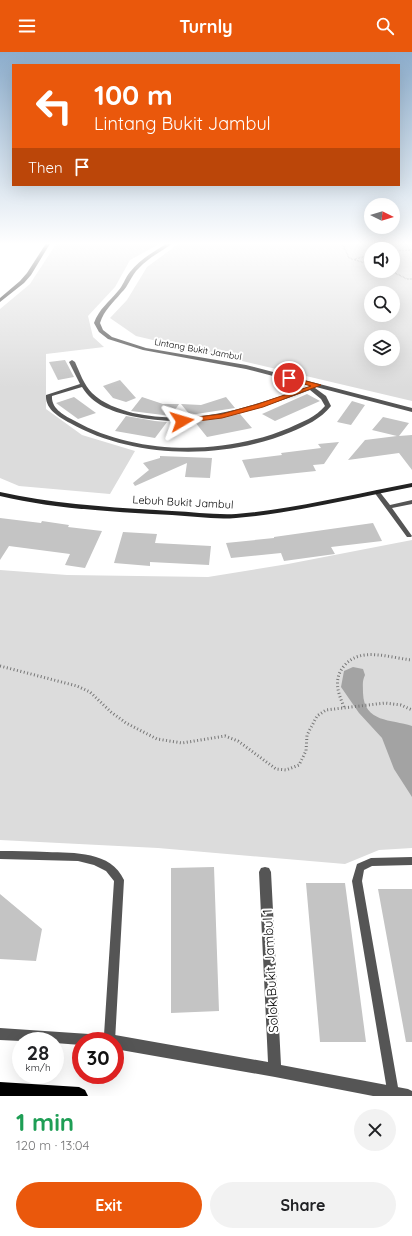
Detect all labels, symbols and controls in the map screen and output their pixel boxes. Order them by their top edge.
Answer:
icon: menu [16,15,38,37]
text: Turnly [179,15,233,38]
icon: search [374,15,396,37]
text: 100 m [94,77,173,112]
icon: left [28,80,80,132]
text: Lintang Bukit Jambul [94,112,271,135]
icon: arrive [71,156,93,178]
text: Then [28,158,63,177]
north arrow [364,198,400,234]
map controls [364,198,400,366]
button: sound [364,242,400,278]
button: search [364,286,400,322]
button: layers [364,330,400,366]
street label: Lintang Bukit Jambul [154,336,242,362]
pin [272,361,306,395]
icon: arrive [278,367,300,389]
position arrow [161,400,203,442]
street label: Lebuh Bukit Jambul [132,492,234,512]
street label: Solok Bukit Jambul 1 [259,909,281,1033]
speed limit sign: 30 [72,1032,124,1084]
text: 28 [27,1040,49,1065]
text: km/h [25,1061,51,1074]
text: 1 min [16,1107,74,1137]
button: close [354,1109,396,1151]
text: 120 m · 13:04 [16,1137,89,1153]
button: Exit [16,1182,202,1228]
button: Share [210,1182,396,1228]

